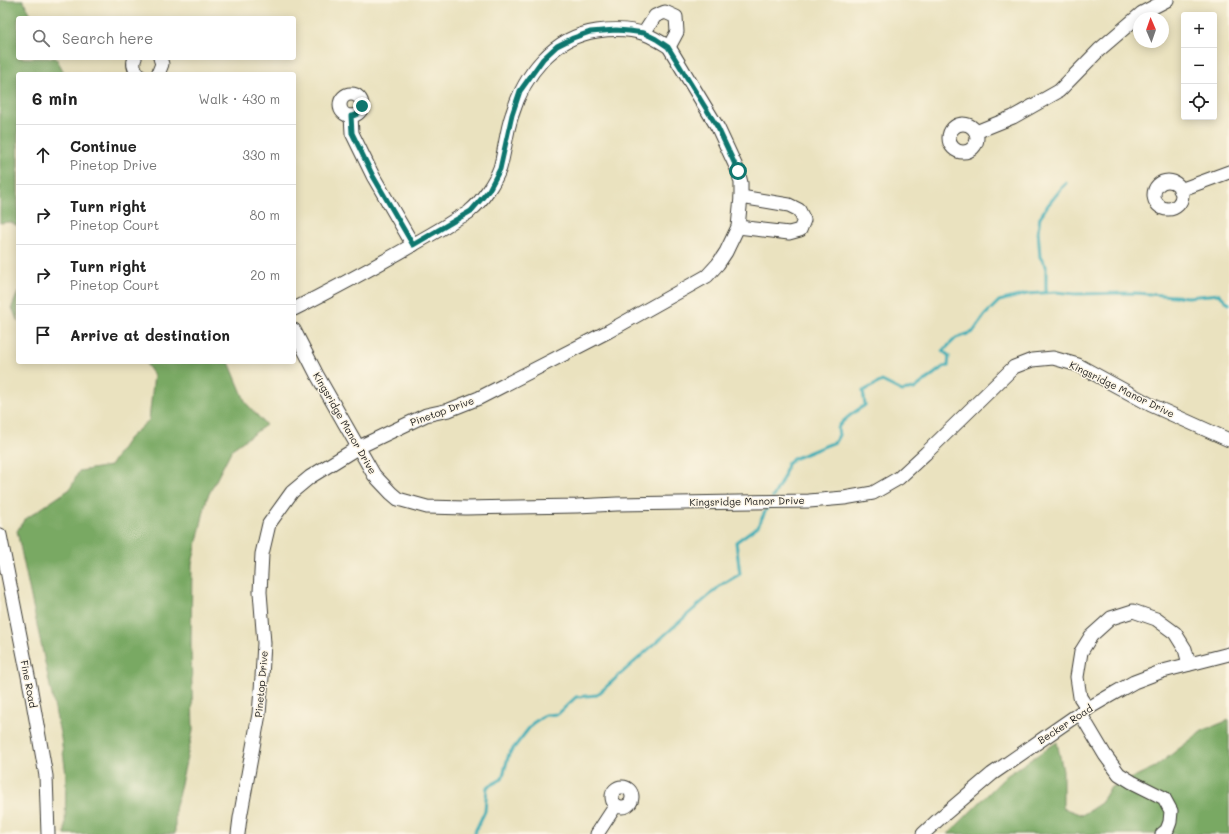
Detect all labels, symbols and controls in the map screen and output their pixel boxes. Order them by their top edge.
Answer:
north arrow [1133,12,1169,48]
map controls [1181,12,1217,120]
button: + [1181,12,1217,48]
search box [16,16,296,60]
icon: search [30,27,52,49]
text: Search here [62,28,153,48]
button: − [1181,48,1217,84]
button: locate [1181,84,1217,120]
text: 6 min [32,87,77,109]
text: Walk · 430 m [199,90,280,107]
route end [353,97,371,115]
text: Continue [70,136,137,156]
icon: ahead [32,144,54,166]
text: 330 m [242,146,280,163]
text: Pinetop Drive [70,156,157,173]
route start [729,162,747,180]
text: Turn right [70,196,147,216]
icon: right [32,204,54,226]
text: 80 m [250,206,280,223]
text: Pinetop Court [70,216,159,233]
text: Turn right [70,256,147,276]
icon: right [32,264,54,286]
text: 20 m [250,266,280,283]
text: Pinetop Court [70,276,159,293]
icon: arrive [32,324,54,346]
text: Arrive at destination [70,325,230,345]
street label: Kingsridge Manor Drive [1067,357,1177,421]
street label: Kingsridge Manor Drive [310,370,380,476]
street label: Pinetop Drive [408,393,476,429]
street label: Kingsridge Manor Drive [689,493,805,509]
street label: Pinetop Drive [251,650,271,718]
street label: Fine Road [18,659,40,709]
street label: Becker Road [1035,701,1095,747]

